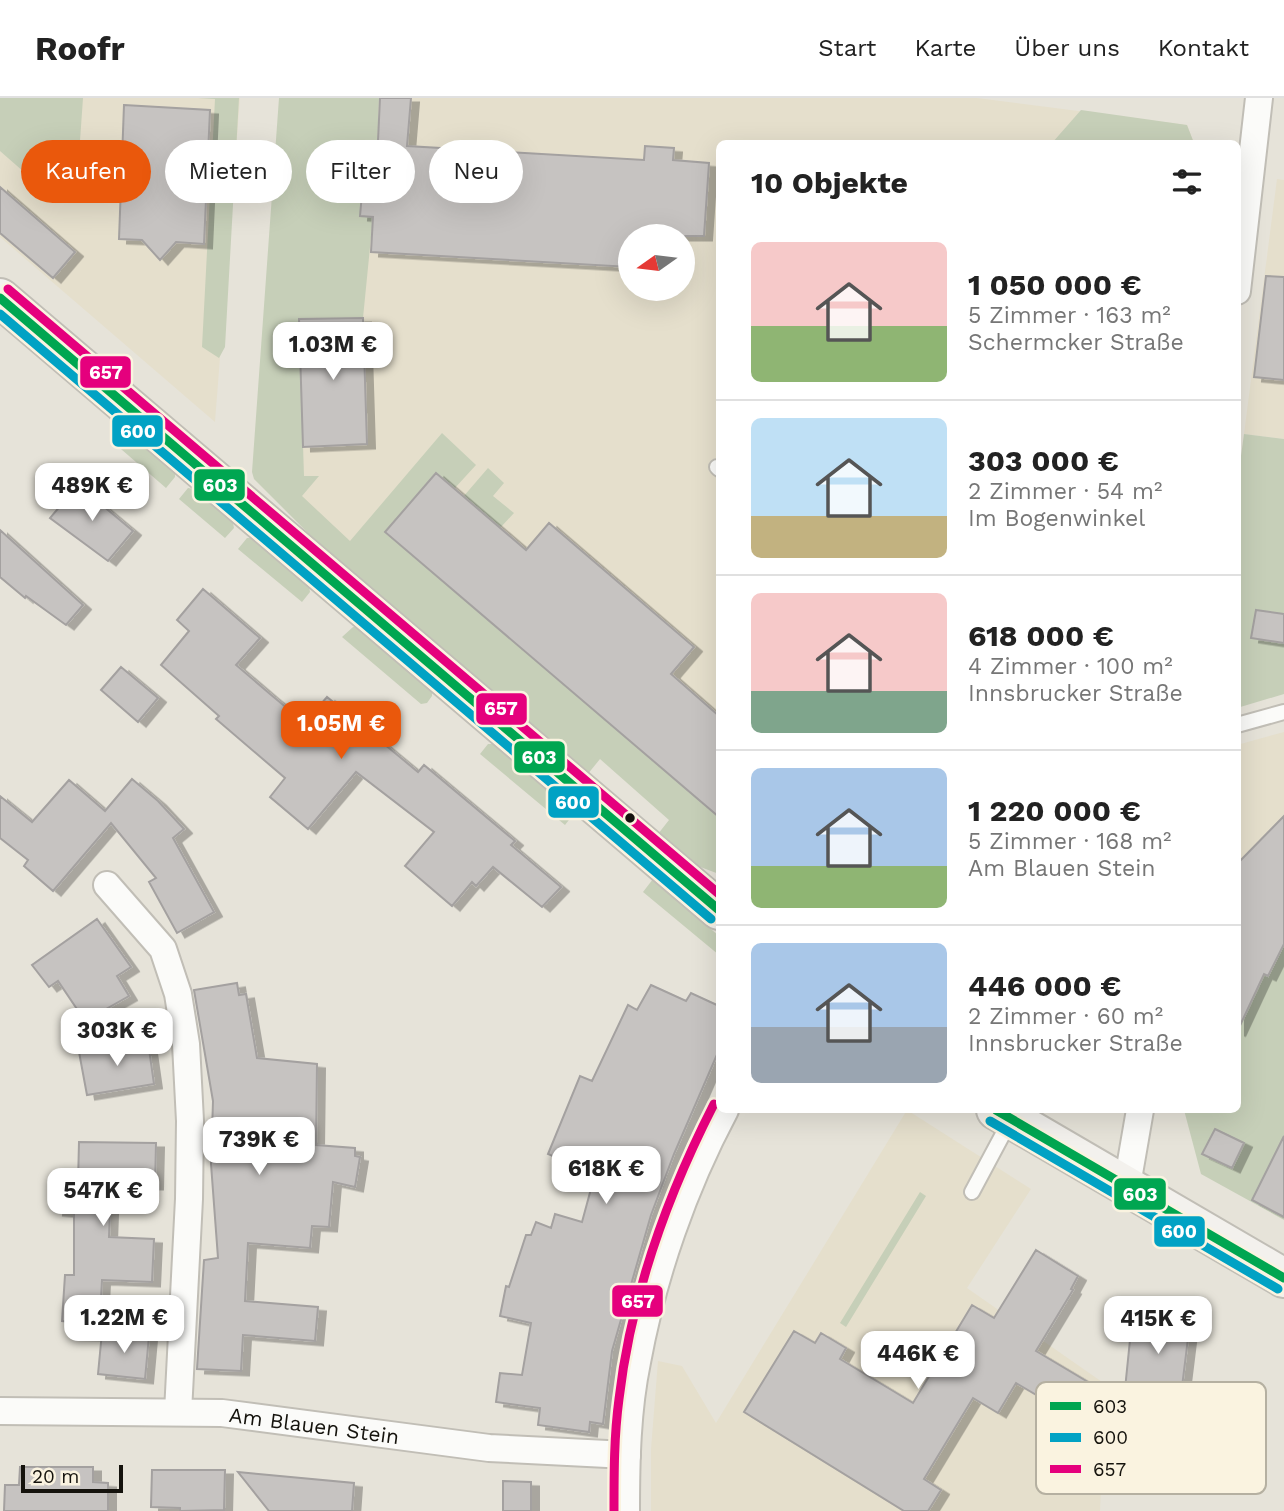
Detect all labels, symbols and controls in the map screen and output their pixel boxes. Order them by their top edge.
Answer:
text: Roofr [35,29,125,68]
text: Start [818,34,876,62]
text: Karte [914,34,976,62]
text: Über uns [1014,34,1120,62]
text: Kontakt [1158,34,1249,62]
chip: Kaufen [21,140,151,203]
chip: Mieten [165,140,292,203]
chip: Filter [306,140,415,203]
chip: Neu [429,140,523,203]
icon: filters [1168,163,1206,201]
text: 10 Objekte [751,165,908,200]
north arrow [618,224,695,301]
map controls [618,224,695,301]
text: 1 050 000 € [968,267,1142,302]
icon: home [807,270,891,354]
text: 5 Zimmer · 163 m² [968,302,1171,329]
pin: 1.03M € [268,322,398,382]
text: Schermcker Straße [968,329,1184,356]
text: 1.03M € [289,331,377,358]
line badge: 657 [79,355,132,389]
text: 657 [89,361,123,384]
line badge: 600 [111,414,164,448]
text: 600 [120,420,156,443]
text: 303 000 € [968,443,1119,478]
icon: home [807,446,891,530]
pin: 489K € [35,464,149,523]
line badge: 603 [193,468,246,502]
text: 489K € [51,472,133,499]
text: 603 [202,474,238,497]
text: 2 Zimmer · 54 m² [968,478,1162,505]
text: Im Bogenwinkel [968,505,1145,532]
text: 618 000 € [968,618,1114,653]
icon: home [807,621,891,705]
text: 4 Zimmer · 100 m² [968,653,1173,680]
text: Innsbrucker Straße [968,680,1183,707]
line badge: 657 [475,692,528,726]
text: 657 [484,697,518,720]
pin: 1.05M € [276,702,406,761]
text: 1.05M € [297,710,385,737]
line badge: 603 [513,740,566,774]
text: 603 [521,746,557,769]
line badge: 600 [547,785,600,819]
text: 600 [555,791,591,814]
text: 1 220 000 € [968,793,1141,828]
icon: home [807,796,891,880]
unlabelled marker [623,811,637,825]
text: 5 Zimmer · 168 m² [968,828,1172,855]
text: Am Blauen Stein [968,855,1156,882]
text: 446 000 € [968,968,1121,1003]
icon: home [807,971,891,1055]
text: 2 Zimmer · 60 m² [968,1003,1163,1030]
pin: 303K € [60,1009,174,1068]
text: 303K € [77,1017,157,1044]
text: Innsbrucker Straße [968,1030,1183,1057]
pin: 739K € [202,1118,316,1177]
text: 739K € [219,1126,299,1153]
pin: 618K € [549,1146,663,1206]
text: 618K € [568,1155,644,1182]
pin: 547K € [46,1168,160,1228]
text: 547K € [63,1177,143,1204]
line badge: 603 [1113,1177,1167,1211]
text: 603 [1122,1183,1158,1206]
line badge: 600 [1153,1215,1206,1248]
text: 600 [1161,1220,1197,1243]
line badge: 657 [611,1284,664,1318]
text: 657 [621,1290,655,1313]
pin: 1.22M € [59,1296,189,1355]
pin: 415K € [1101,1296,1215,1356]
text: 1.22M € [80,1304,168,1331]
text: 415K € [1120,1305,1196,1332]
pin: 446K € [861,1332,975,1391]
text: 446K € [877,1340,959,1367]
legend [1036,1382,1266,1494]
text: 603 [1093,1395,1127,1418]
street label: Am Blauen Stein [228,1402,401,1449]
text: 600 [1093,1426,1128,1449]
text: 657 [1093,1458,1126,1481]
scale bar [21,1462,122,1494]
text: 20 m [32,1465,79,1488]

